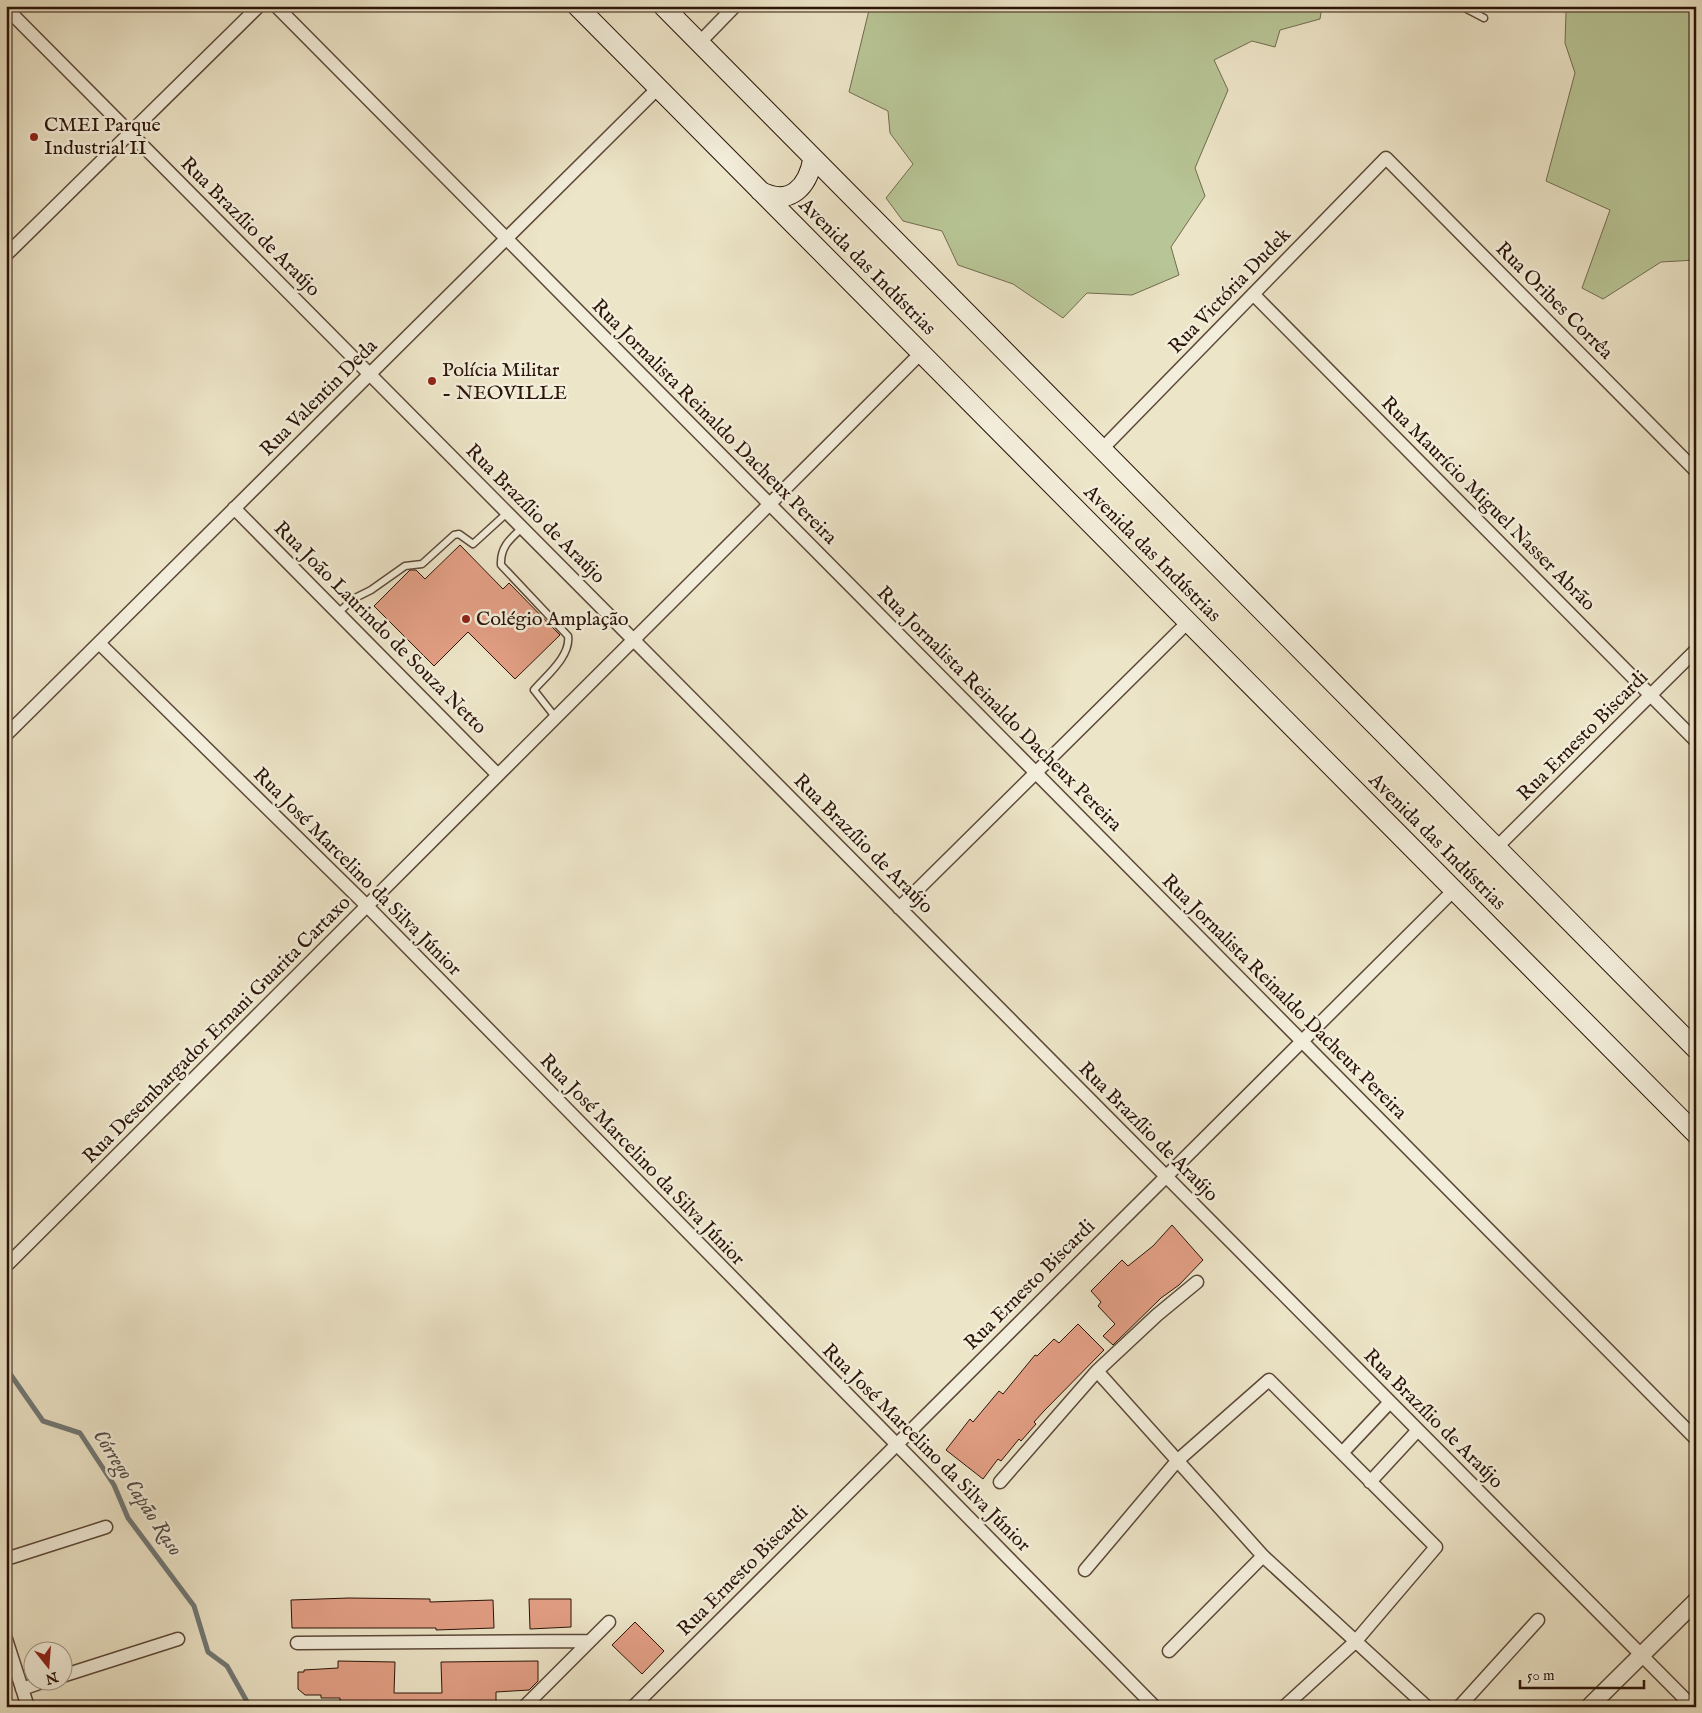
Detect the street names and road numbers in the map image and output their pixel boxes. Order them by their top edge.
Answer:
street label: Rua Brazílio de Araújo [175,152,325,302]
street label: Avenida das Indústrias [792,192,941,341]
street label: Rua Victória Dudek [1163,223,1297,359]
street label: Rua Oribes Corrêa [1490,237,1618,365]
street label: Rua Jornalista Reinaldo Dacheux Pereira [586,294,842,550]
street label: Rua Valentin Deda [255,334,383,462]
street label: Rua Maurício Miguel Nasser Abrão [1375,391,1601,617]
street label: Rua Brazílio de Araújo [460,439,610,589]
street label: Avenida das Indústrias [1077,479,1226,628]
street label: Rua João Laurindo de Souza Netto [268,516,492,740]
street label: Rua Jornalista Reinaldo Dacheux Pereira [871,581,1127,837]
street label: Rua Ernesto Biscardi [1512,665,1654,807]
street label: Rua José Marcelino da Silva Júnior [247,762,467,982]
street label: Avenida das Indústrias [1362,767,1511,916]
street label: Rua Brazílio de Araújo [788,769,938,919]
street label: Rua Jornalista Reinaldo Dacheux Pereira [1156,869,1412,1125]
street label: Rua Desembargador Ernani Guarita Cartaxo [78,891,356,1169]
street label: Rua José Marcelino da Silva Júnior [534,1049,750,1272]
street label: Rua Brazílio de Araújo [1073,1057,1223,1207]
street label: Rua Ernesto Biscardi [959,1214,1101,1356]
street label: Rua José Marcelino da Silva Júnior [816,1338,1036,1558]
street label: Rua Brazílio de Araújo [1358,1344,1508,1494]
street label: Rua Ernesto Biscardi [672,1500,814,1642]

